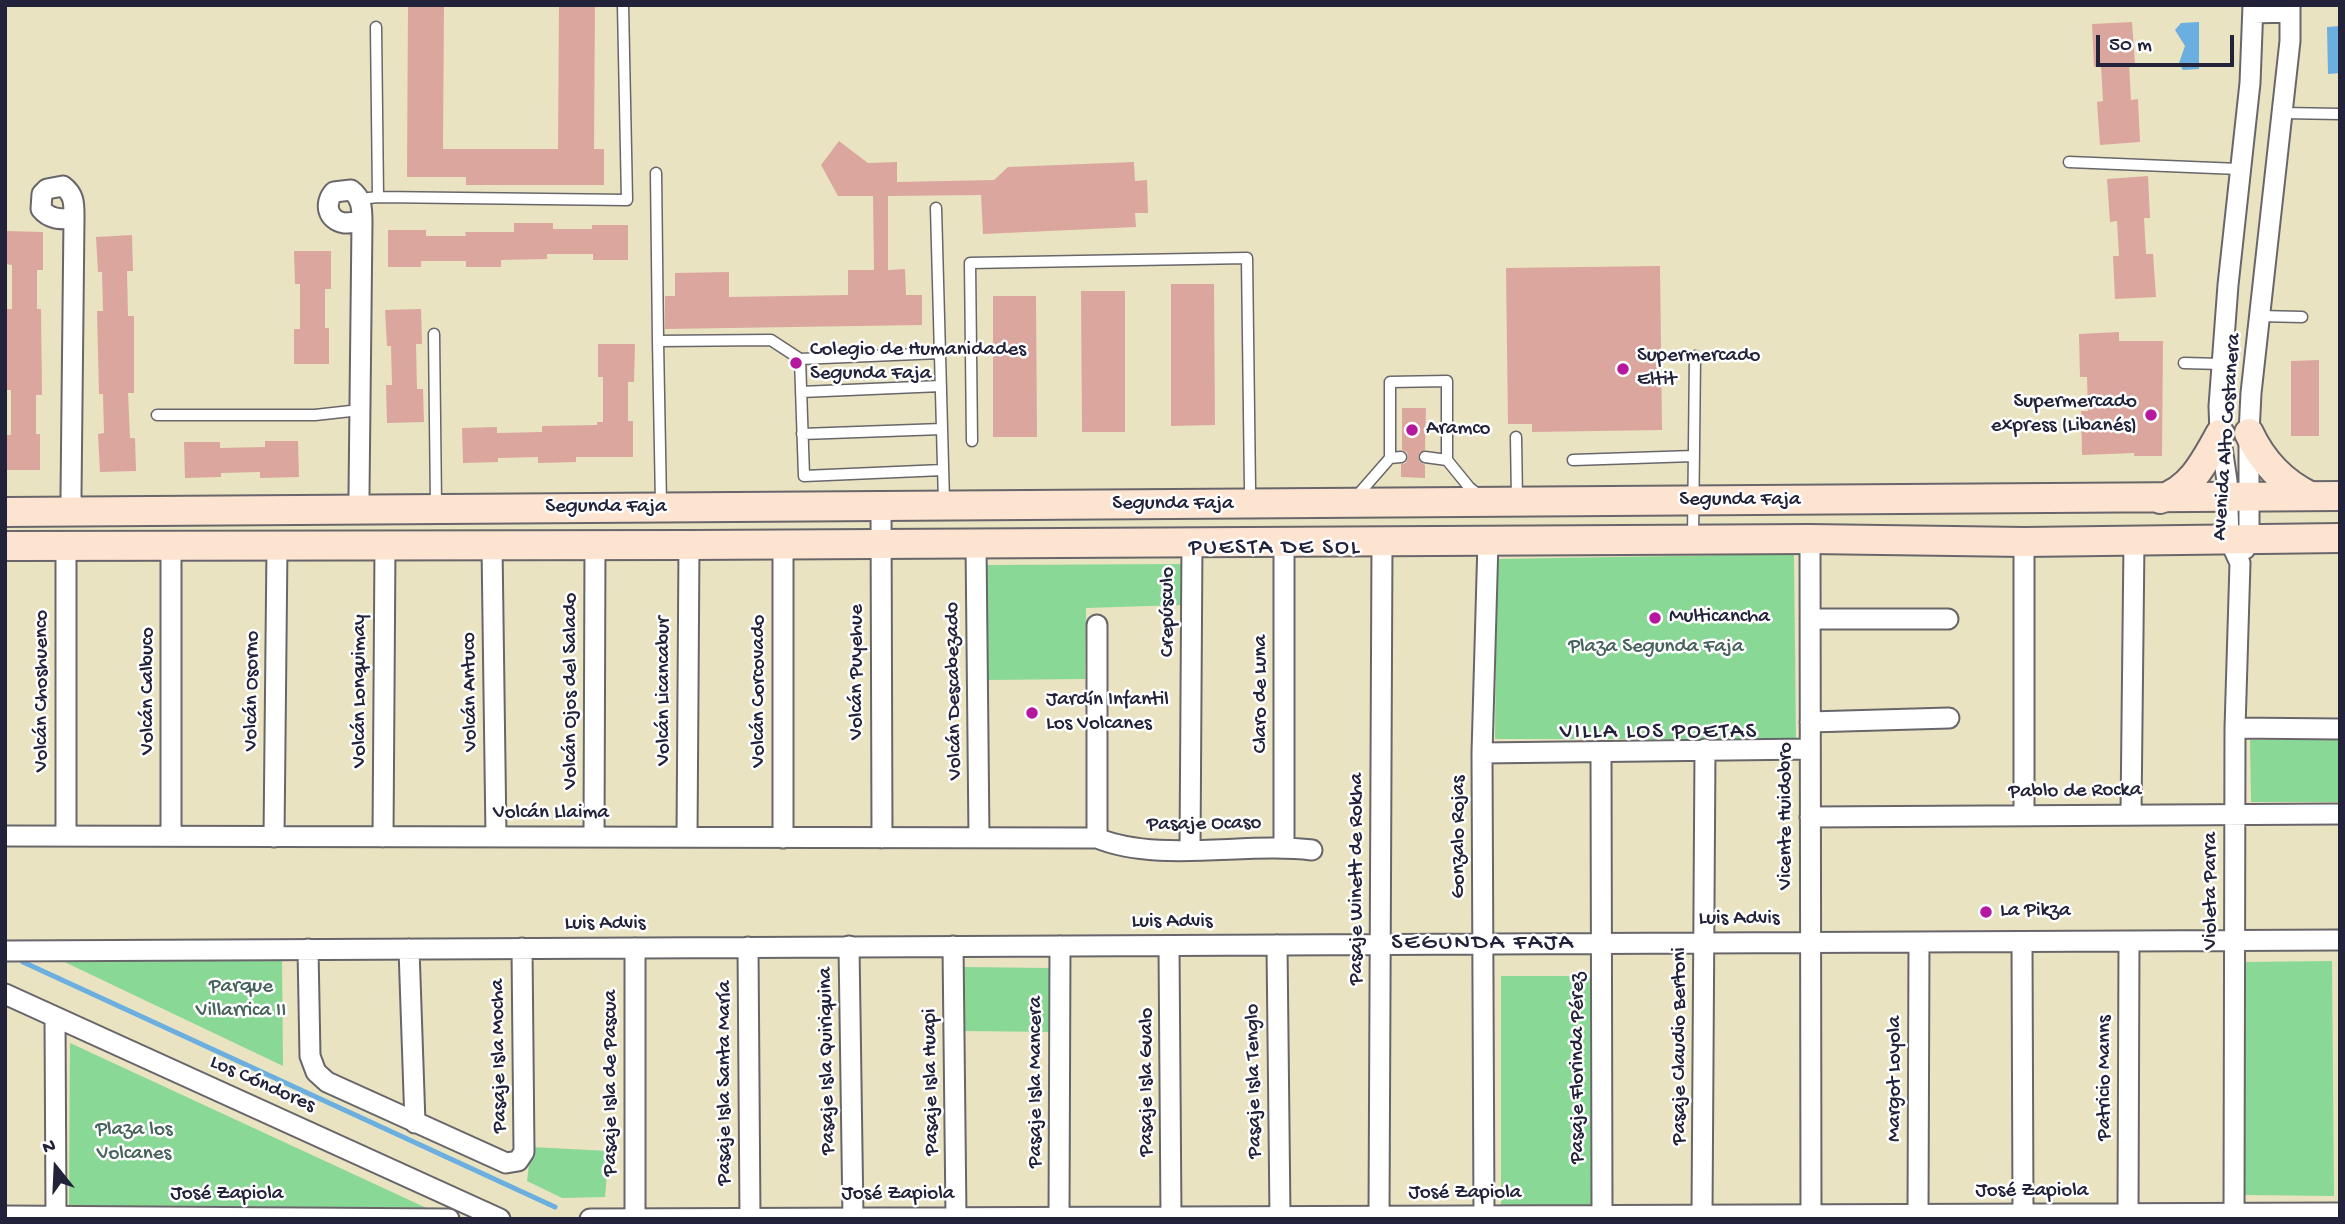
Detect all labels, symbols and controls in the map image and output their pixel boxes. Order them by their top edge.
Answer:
scale bar [2100,21,2238,65]
text: 50 m [2109,34,2152,59]
street label: Avenida Alto Costanera [2208,333,2248,541]
place label: Colegio de Humanidades Segunda Faja [810,338,1026,388]
place label: Supermercado Eltit [1637,344,1760,394]
marker: Colegio de Humanidades Segunda Faja [788,355,804,371]
marker: Supermercado Eltit [1615,361,1631,377]
place label: Supermercado express (Libanés) [1991,390,2137,440]
marker: Supermercado express (Libanés) [2143,407,2159,423]
place label: Aramco [1426,417,1490,443]
marker: Aramco [1404,422,1420,438]
street label: Segunda Faja [1679,488,1801,514]
street label: Segunda Faja [1112,492,1234,518]
street label: Segunda Faja [545,495,667,521]
district label: PUESTA DE SOL [1190,535,1360,563]
street label: Crepúsculo [1156,567,1182,657]
street label: Volcán Ojos del Salado [559,593,585,789]
street label: Volcán Descabezado [941,602,969,780]
street label: Volcán Puyehue [845,604,871,740]
place label: Multicancha [1669,605,1770,631]
street label: Volcán Choshuenco [30,610,56,772]
marker: Multicancha [1647,610,1663,626]
street label: Volcán Lonquimay [348,614,374,768]
street label: Volcán Corcovado [747,615,773,767]
street label: Volcán Licancabur [652,616,678,766]
street label: Volcán Calbuco [136,627,162,755]
street label: Volcán Osorno [239,631,267,751]
street label: Volcán Antuco [457,632,485,752]
street label: Claro de Luna [1249,635,1275,753]
park label: Plaza Segunda Faja [1568,635,1744,661]
place label: Jardín Infantil Los Volcanes [1046,688,1169,738]
marker: Jardín Infantil Los Volcanes [1024,705,1040,721]
district label: VILLA LOS POETAS [1562,719,1756,747]
street label: Vicente Huidobro [1774,742,1800,890]
street label: Pasaje Winett de Rokha [1345,773,1371,985]
street label: Gonzalo Rojas [1447,776,1473,898]
street label: Pablo de Rocka [2008,778,2142,806]
street label: Volcán Llaima [493,801,609,827]
street label: Pasaje Ocaso [1146,811,1262,839]
street label: Violeta Parra [2199,832,2225,950]
place label: La Pikza [2000,899,2071,925]
marker: La Pikza [1978,904,1994,920]
street label: Luis Advis [1698,907,1780,933]
street label: Luis Advis [1131,910,1213,936]
street label: Luis Advis [564,912,646,938]
district label: SEGUNDA FAJA [1393,930,1573,958]
street label: Pasaje Claudio Bertoni [1668,947,1694,1145]
street label: Pasaje Isla Quiriquina [814,967,842,1155]
street label: Pasaje Florinda Pérez [1566,972,1592,1164]
park label: Parque Villarrica II [196,975,286,1025]
street label: Pasaje Isla Mocha [486,979,514,1133]
street label: Pasaje Isla Santa María [713,980,739,1186]
street label: Pasaje Isla de Pascua [599,990,625,1176]
street label: Pasaje Isla Mancera [1024,996,1050,1168]
street label: Pasaje Isla Tenglo [1241,1003,1269,1159]
street label: Pasaje Isla Huapi [918,1008,946,1156]
street label: Pasaje Isla Gualo [1135,1008,1161,1156]
street label: Patricio Manns [2093,1015,2119,1141]
street label: Margot Loyola [1883,1016,1909,1142]
street label: Los Cóndores [205,1051,319,1119]
park label: Plaza los Volcanes [95,1118,173,1168]
north arrow [21,1133,91,1203]
text: N [40,1135,59,1160]
street label: José Zapiola [1976,1179,2088,1205]
street label: José Zapiola [1409,1181,1521,1207]
street label: José Zapiola [171,1182,283,1208]
street label: José Zapiola [842,1182,954,1208]

